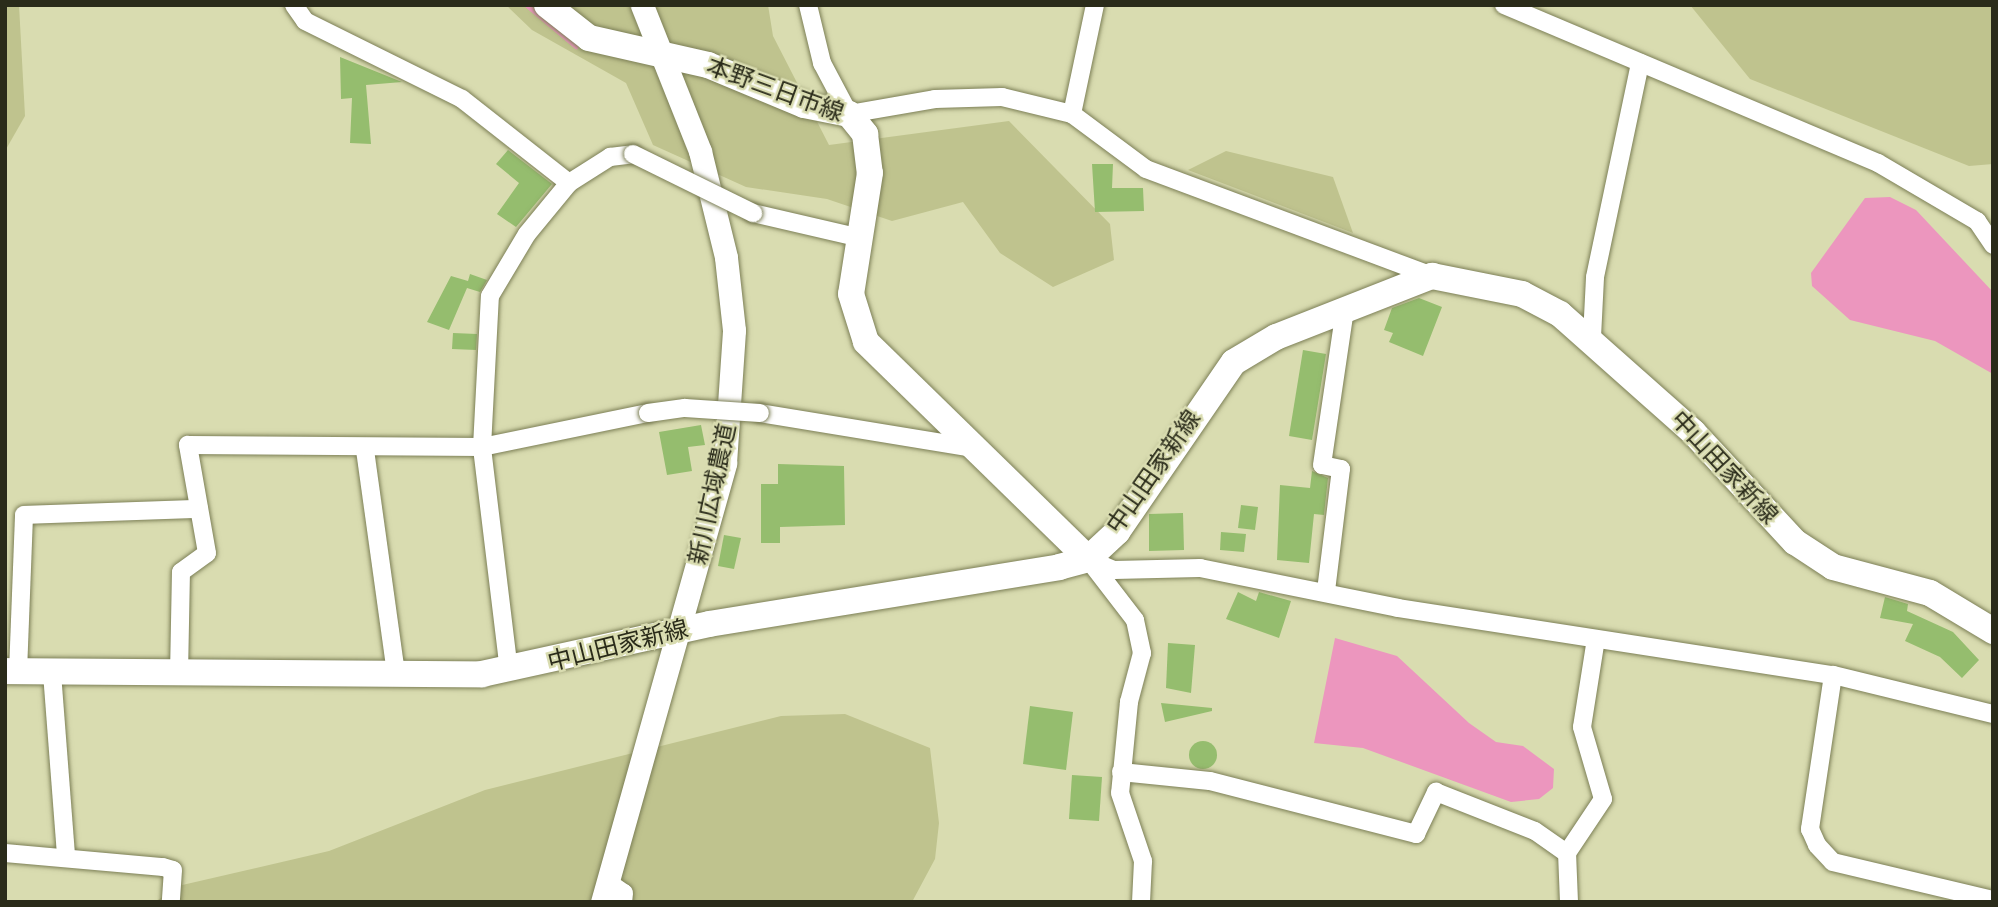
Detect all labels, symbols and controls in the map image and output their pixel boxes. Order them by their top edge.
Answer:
street label: 本野三日市線 [702,52,848,128]
street label: 中山田家新線 [1101,405,1207,539]
street label: 中山田家新線 [1664,406,1784,530]
street label: 新川広域農道 [684,421,742,567]
street label: 中山田家新線 [545,615,691,677]

